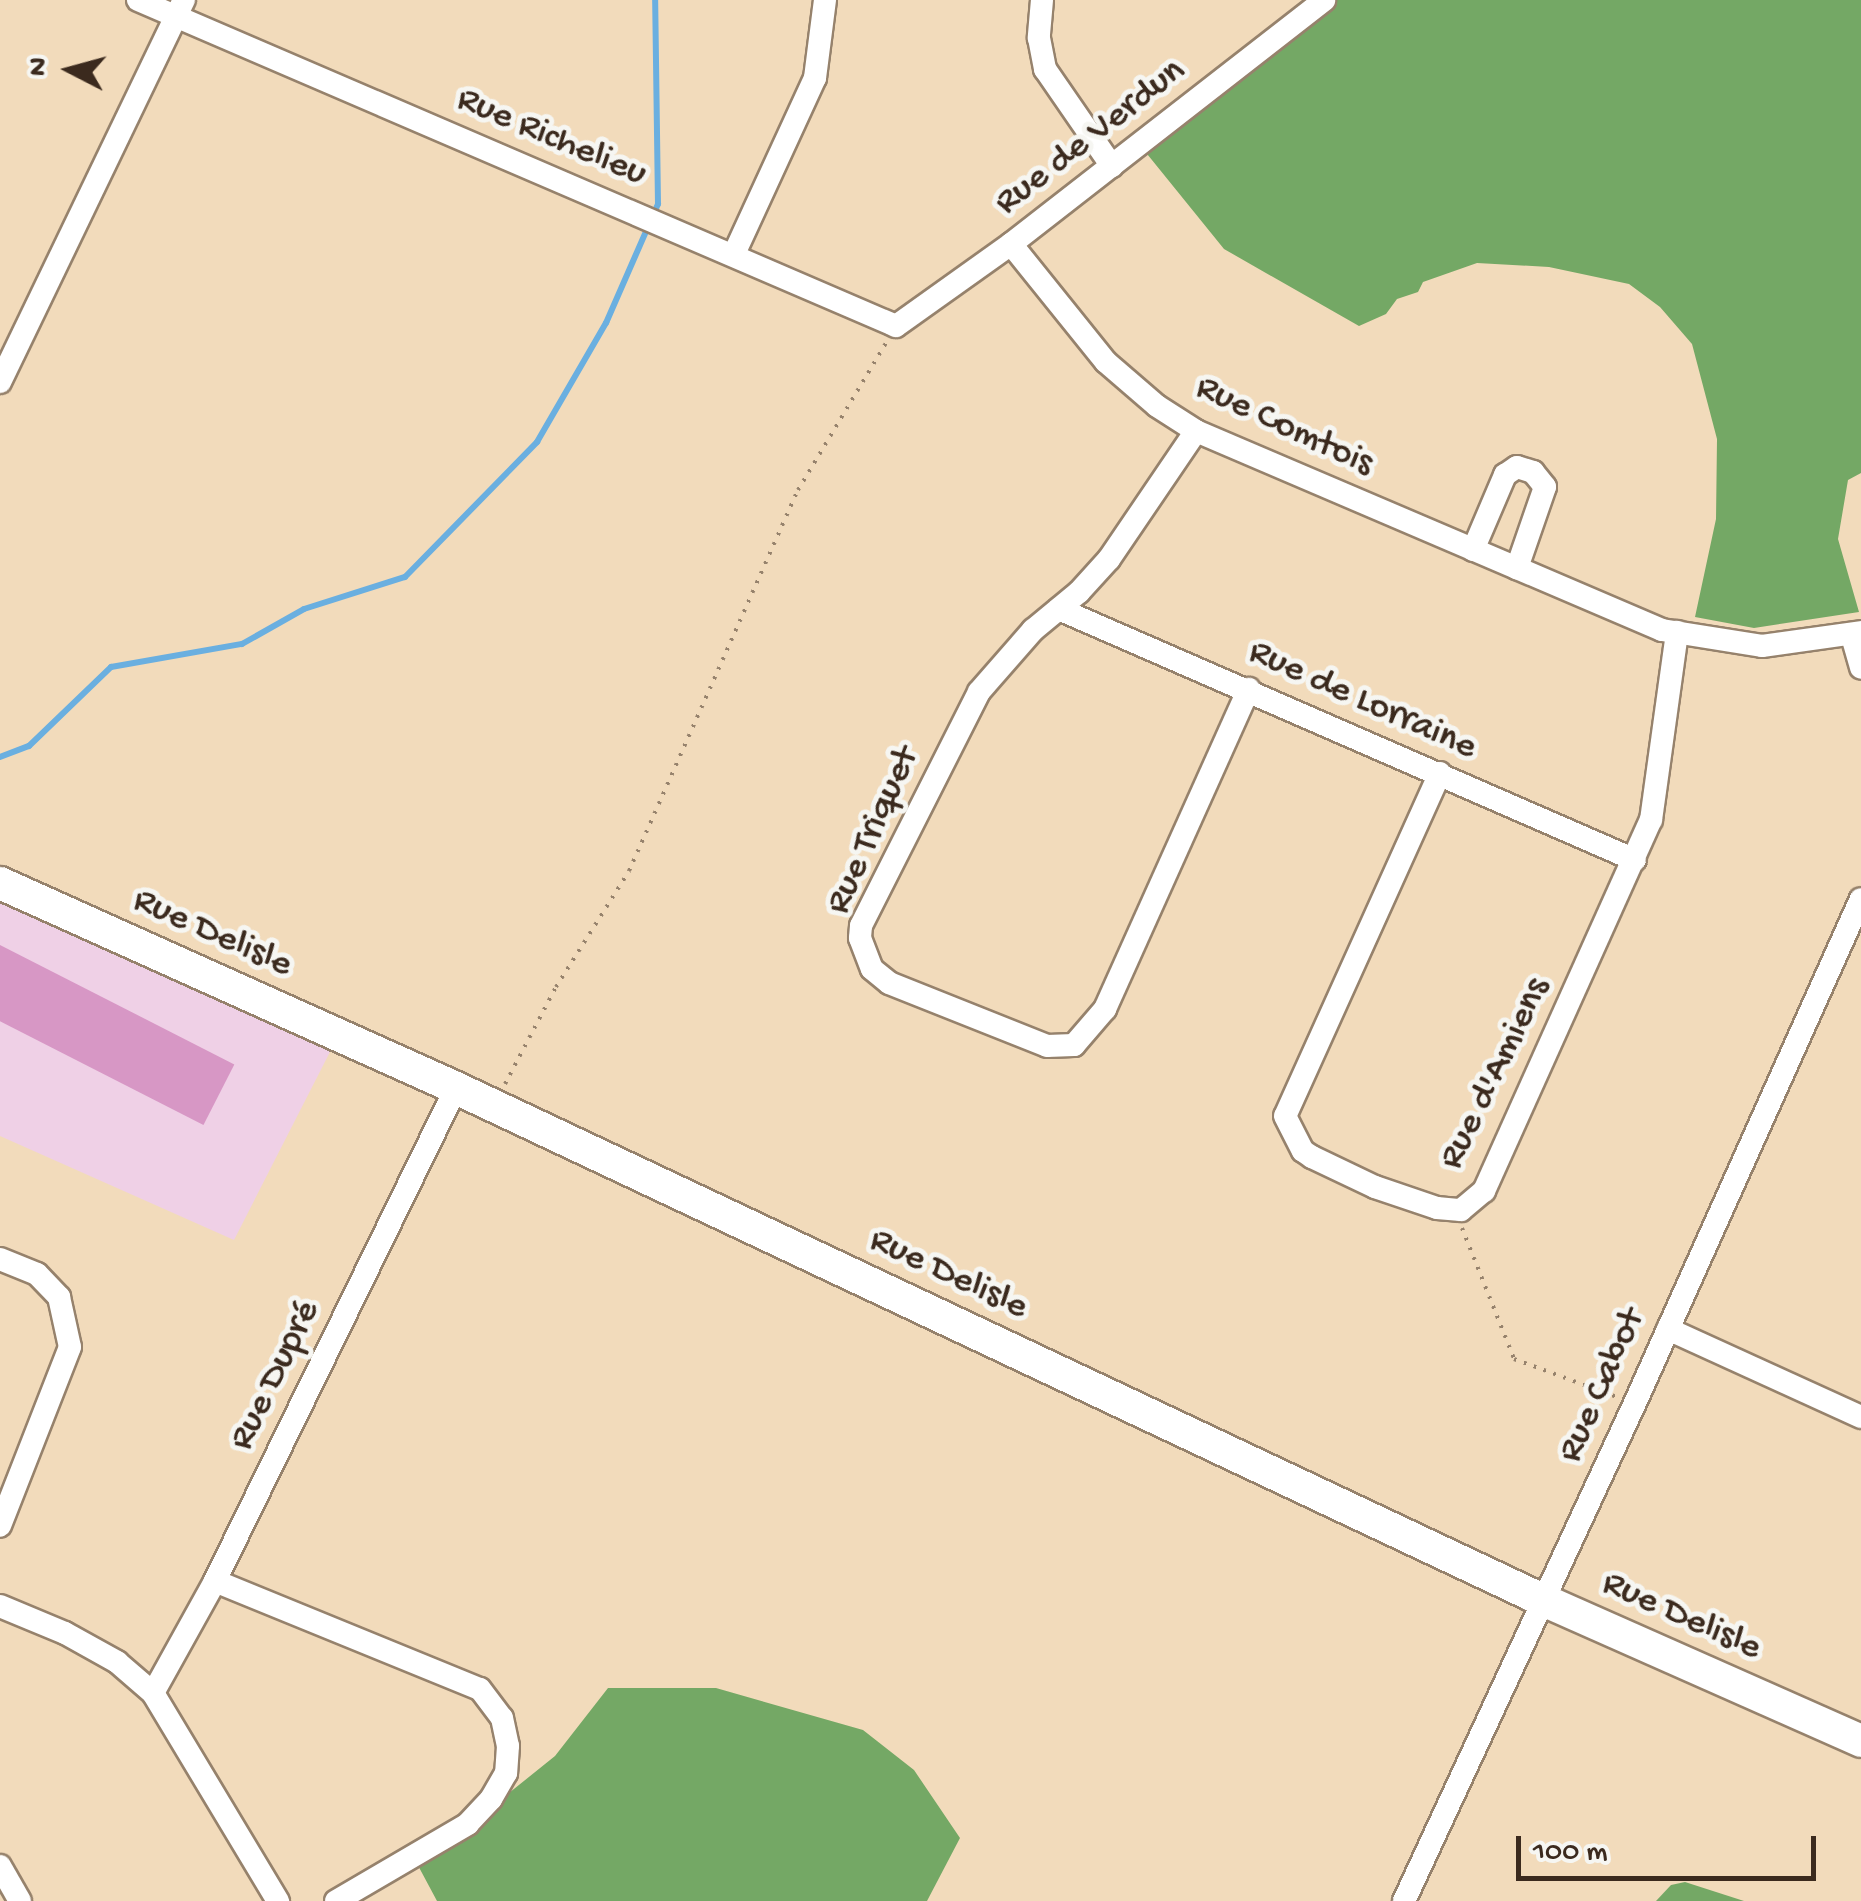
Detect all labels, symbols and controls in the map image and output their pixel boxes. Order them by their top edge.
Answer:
north arrow [20,20,120,120]
street label: Rue de Verdun [987,49,1195,227]
text: N [22,56,57,78]
street label: Rue Richelieu [449,78,653,198]
street label: Rue Comtois [1188,366,1380,488]
street label: Rue de Lorraine [1241,630,1483,772]
street label: Rue Triquet [817,740,931,922]
street label: Rue Delisle [125,879,299,989]
street label: Rue d'Amiens [1430,971,1562,1177]
street label: Rue Delisle [862,1219,1034,1331]
street label: Rue Dupré [220,1294,332,1458]
street label: Rue Cabot [1549,1302,1657,1470]
street label: Rue Delisle [1594,1562,1768,1672]
scale bar [1521,1816,1821,1878]
text: 100 m [1533,1836,1608,1871]

